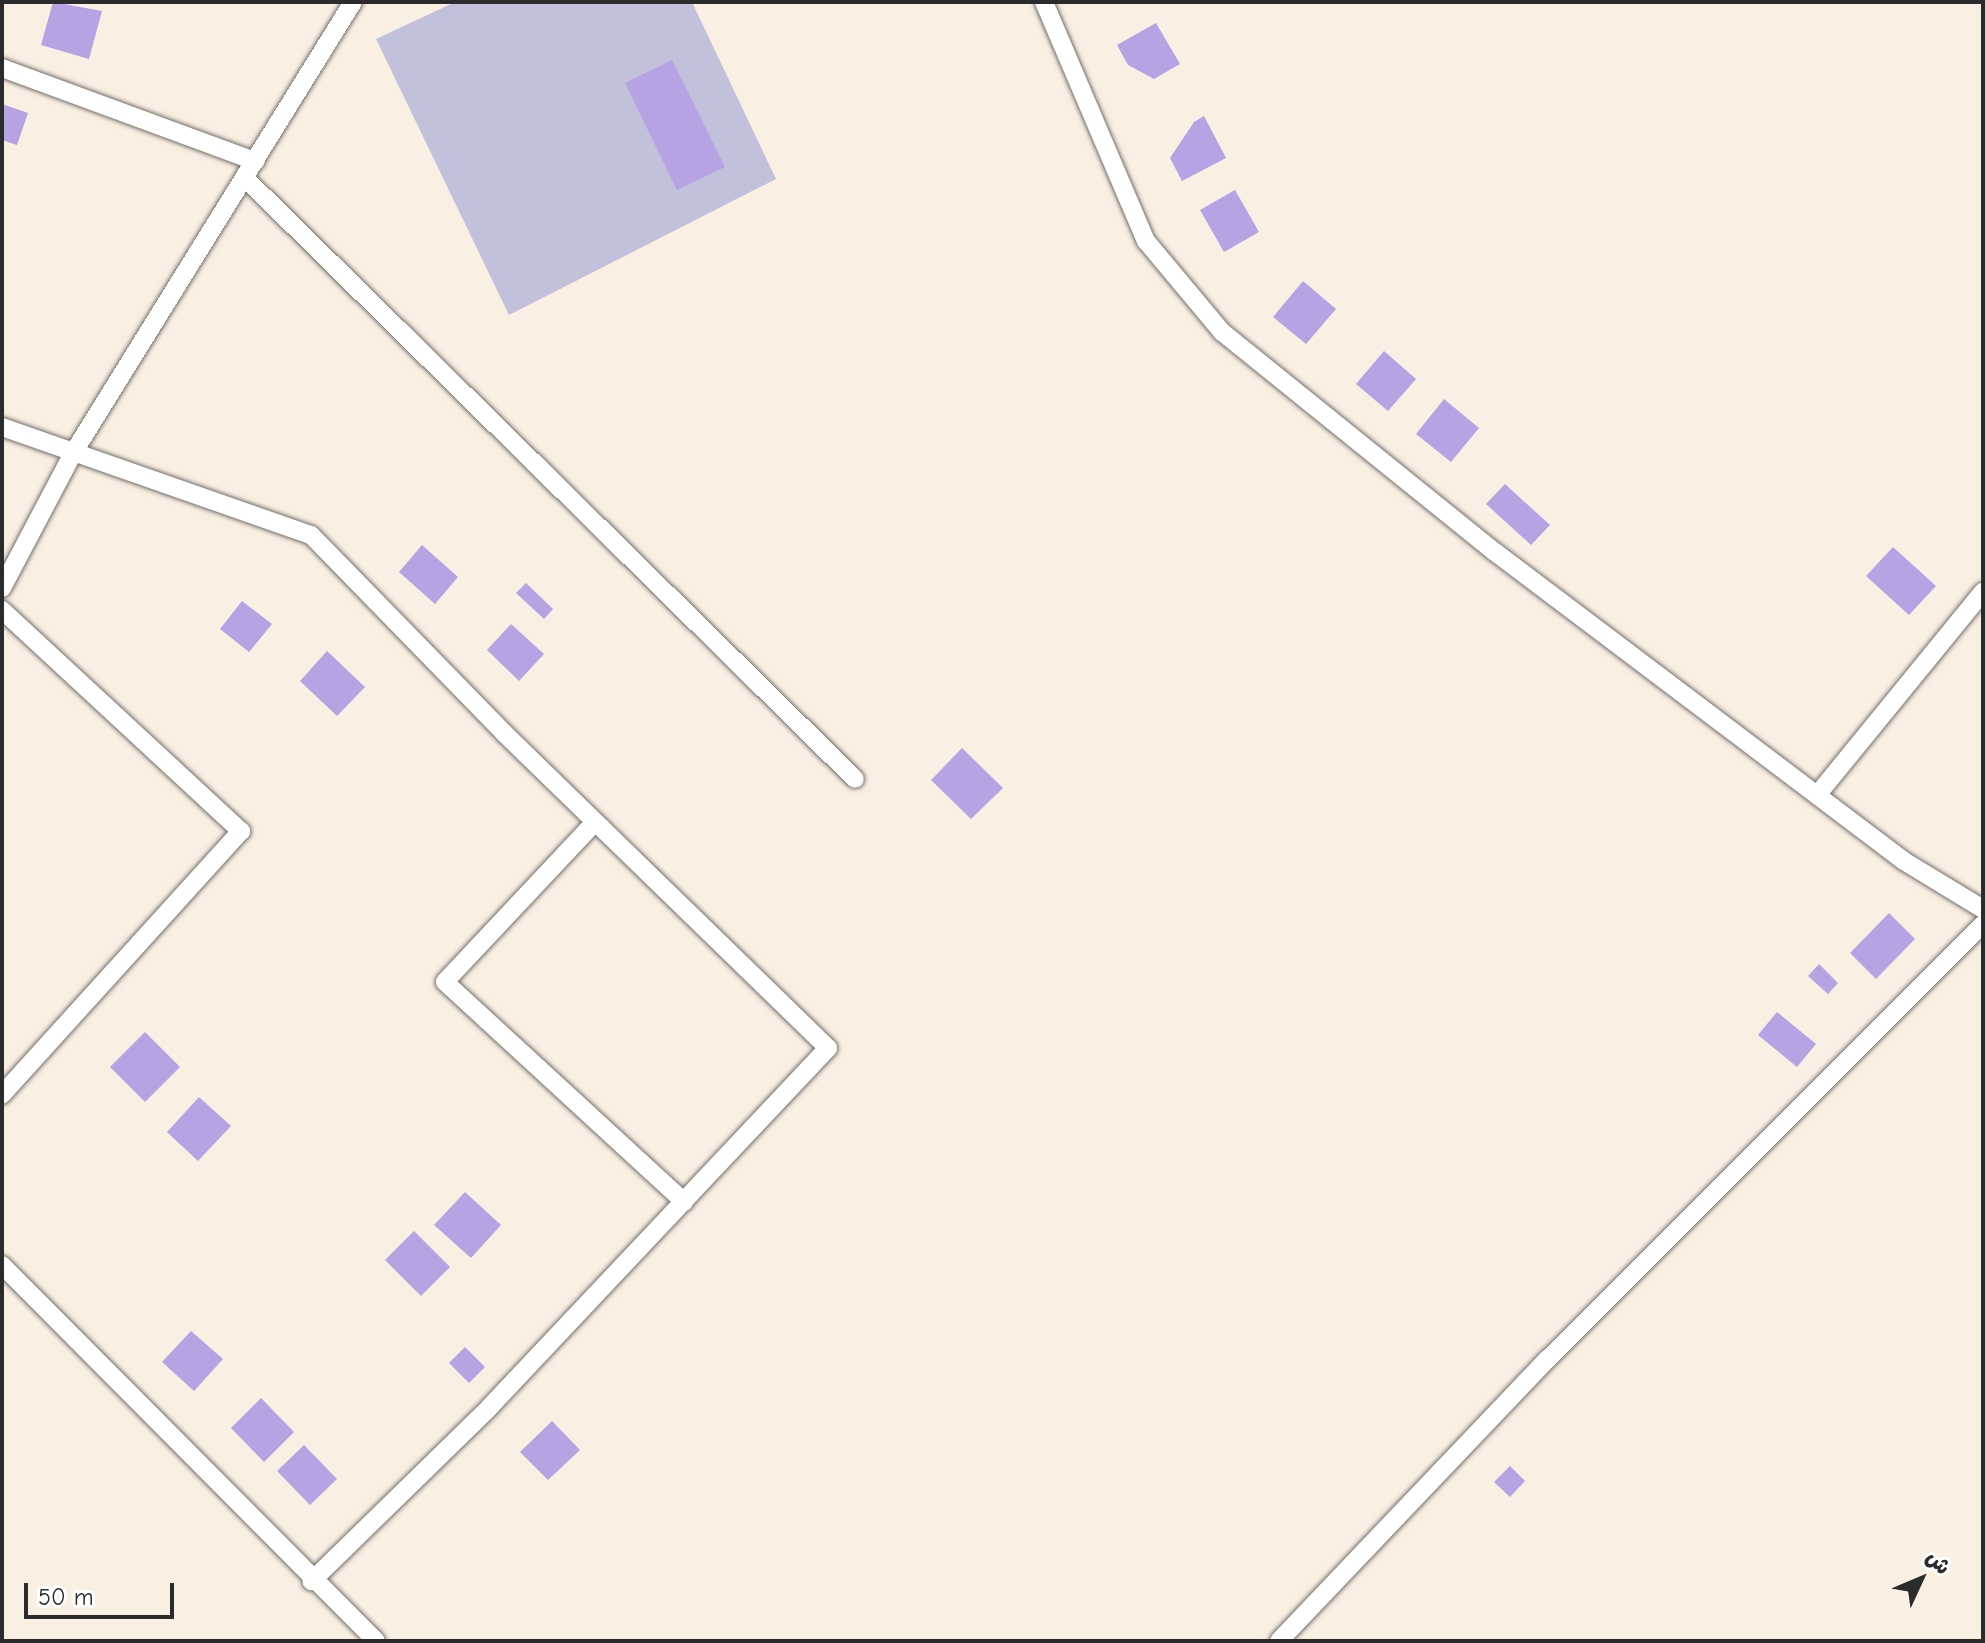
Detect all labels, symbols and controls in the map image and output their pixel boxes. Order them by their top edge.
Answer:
north arrow [1881,1539,1961,1619]
text: ش [1921,1545,1956,1580]
scale bar [28,1567,178,1617]
text: 50 m [38,1583,94,1611]

